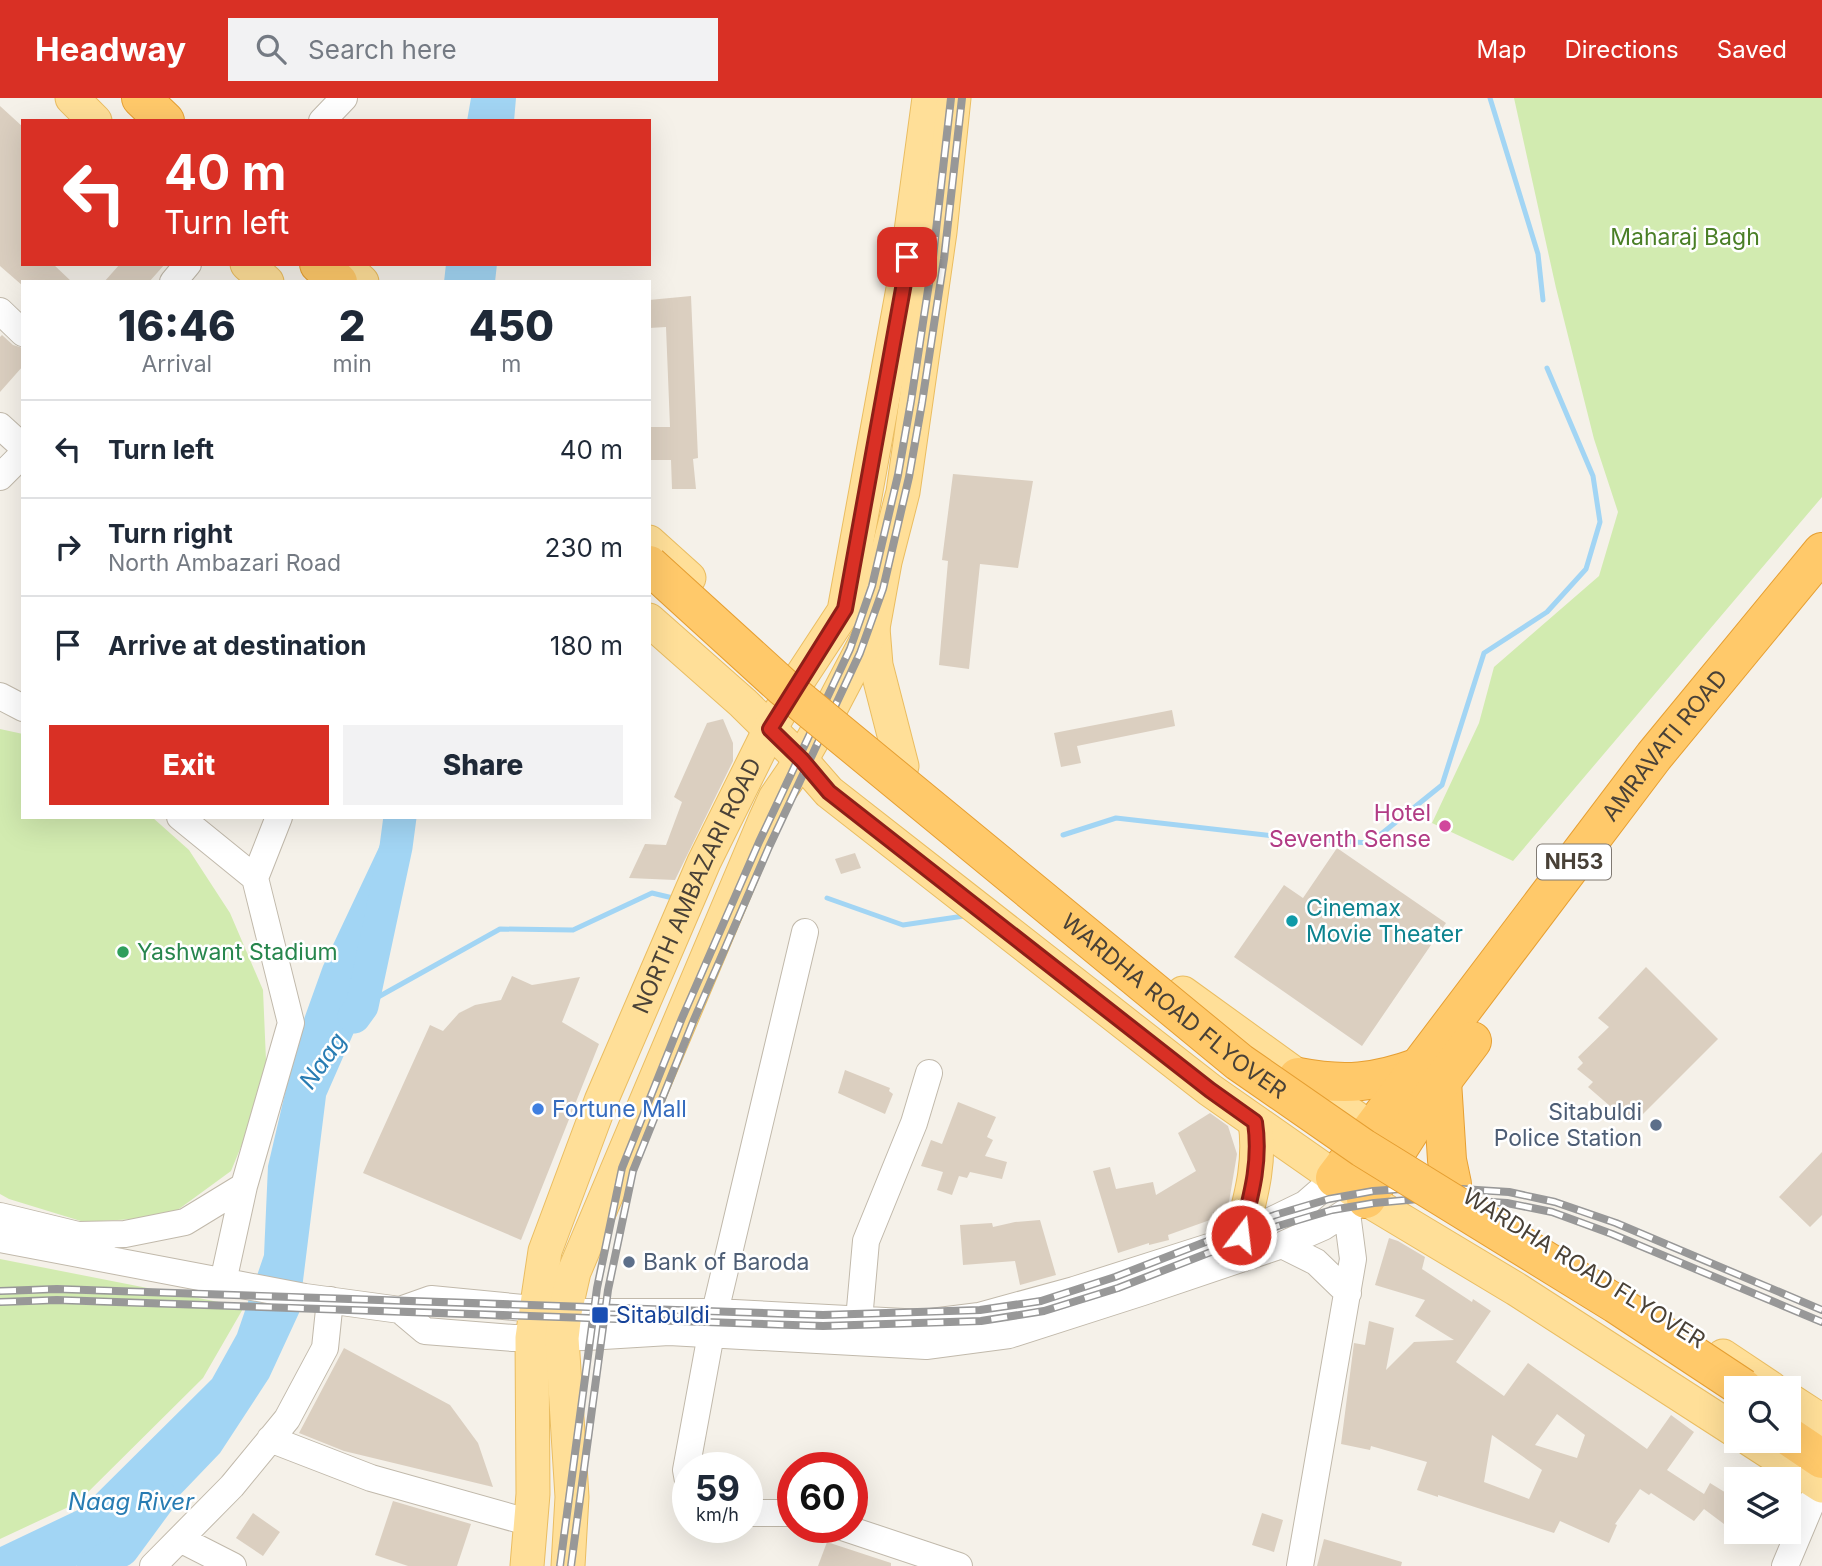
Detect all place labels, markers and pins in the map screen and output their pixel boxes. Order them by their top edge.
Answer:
pin [877,227,937,287]
place label: Hotel Seventh Sense [1269,799,1431,853]
marker: Hotel Seventh Sense [1437,818,1453,834]
place label: Cinemax Movie Theater [1306,894,1463,948]
marker: Cinemax Movie Theater [1284,913,1300,929]
place label: Yashwant Stadium [137,938,338,966]
marker: Yashwant Stadium [115,944,131,960]
place label: Fortune Mall [552,1095,687,1123]
place label: Sitabuldi Police Station [1494,1098,1642,1152]
marker: Fortune Mall [530,1101,546,1117]
marker: Sitabuldi Police Station [1648,1117,1664,1133]
place label: Bank of Baroda [643,1248,809,1276]
marker: Bank of Baroda [621,1254,637,1270]
place label: Sitabuldi [616,1301,710,1329]
marker: Sitabuldi [590,1305,610,1325]

